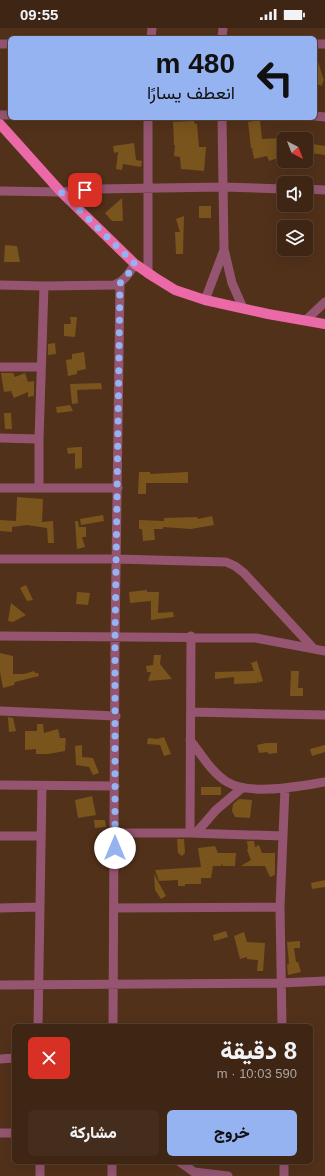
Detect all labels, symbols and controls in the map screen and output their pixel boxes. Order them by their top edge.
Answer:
text: 09:55 [20,6,58,23]
text: 480 m [156,48,235,79]
icon: left [249,52,301,104]
text: انعطف يسارًا [147,83,235,103]
north arrow [277,132,313,168]
map controls [277,132,313,256]
pin [68,173,102,207]
button: sound [277,176,313,212]
icon: arrive [74,179,96,201]
button: layers [277,220,313,256]
position arrow [94,827,136,869]
button: close [28,1037,70,1079]
text: 8 دقيقة [220,1037,297,1064]
text: 590 m · 10:03 [217,1066,297,1081]
button: مشاركة [28,1110,159,1156]
button: خروج [167,1110,297,1156]

